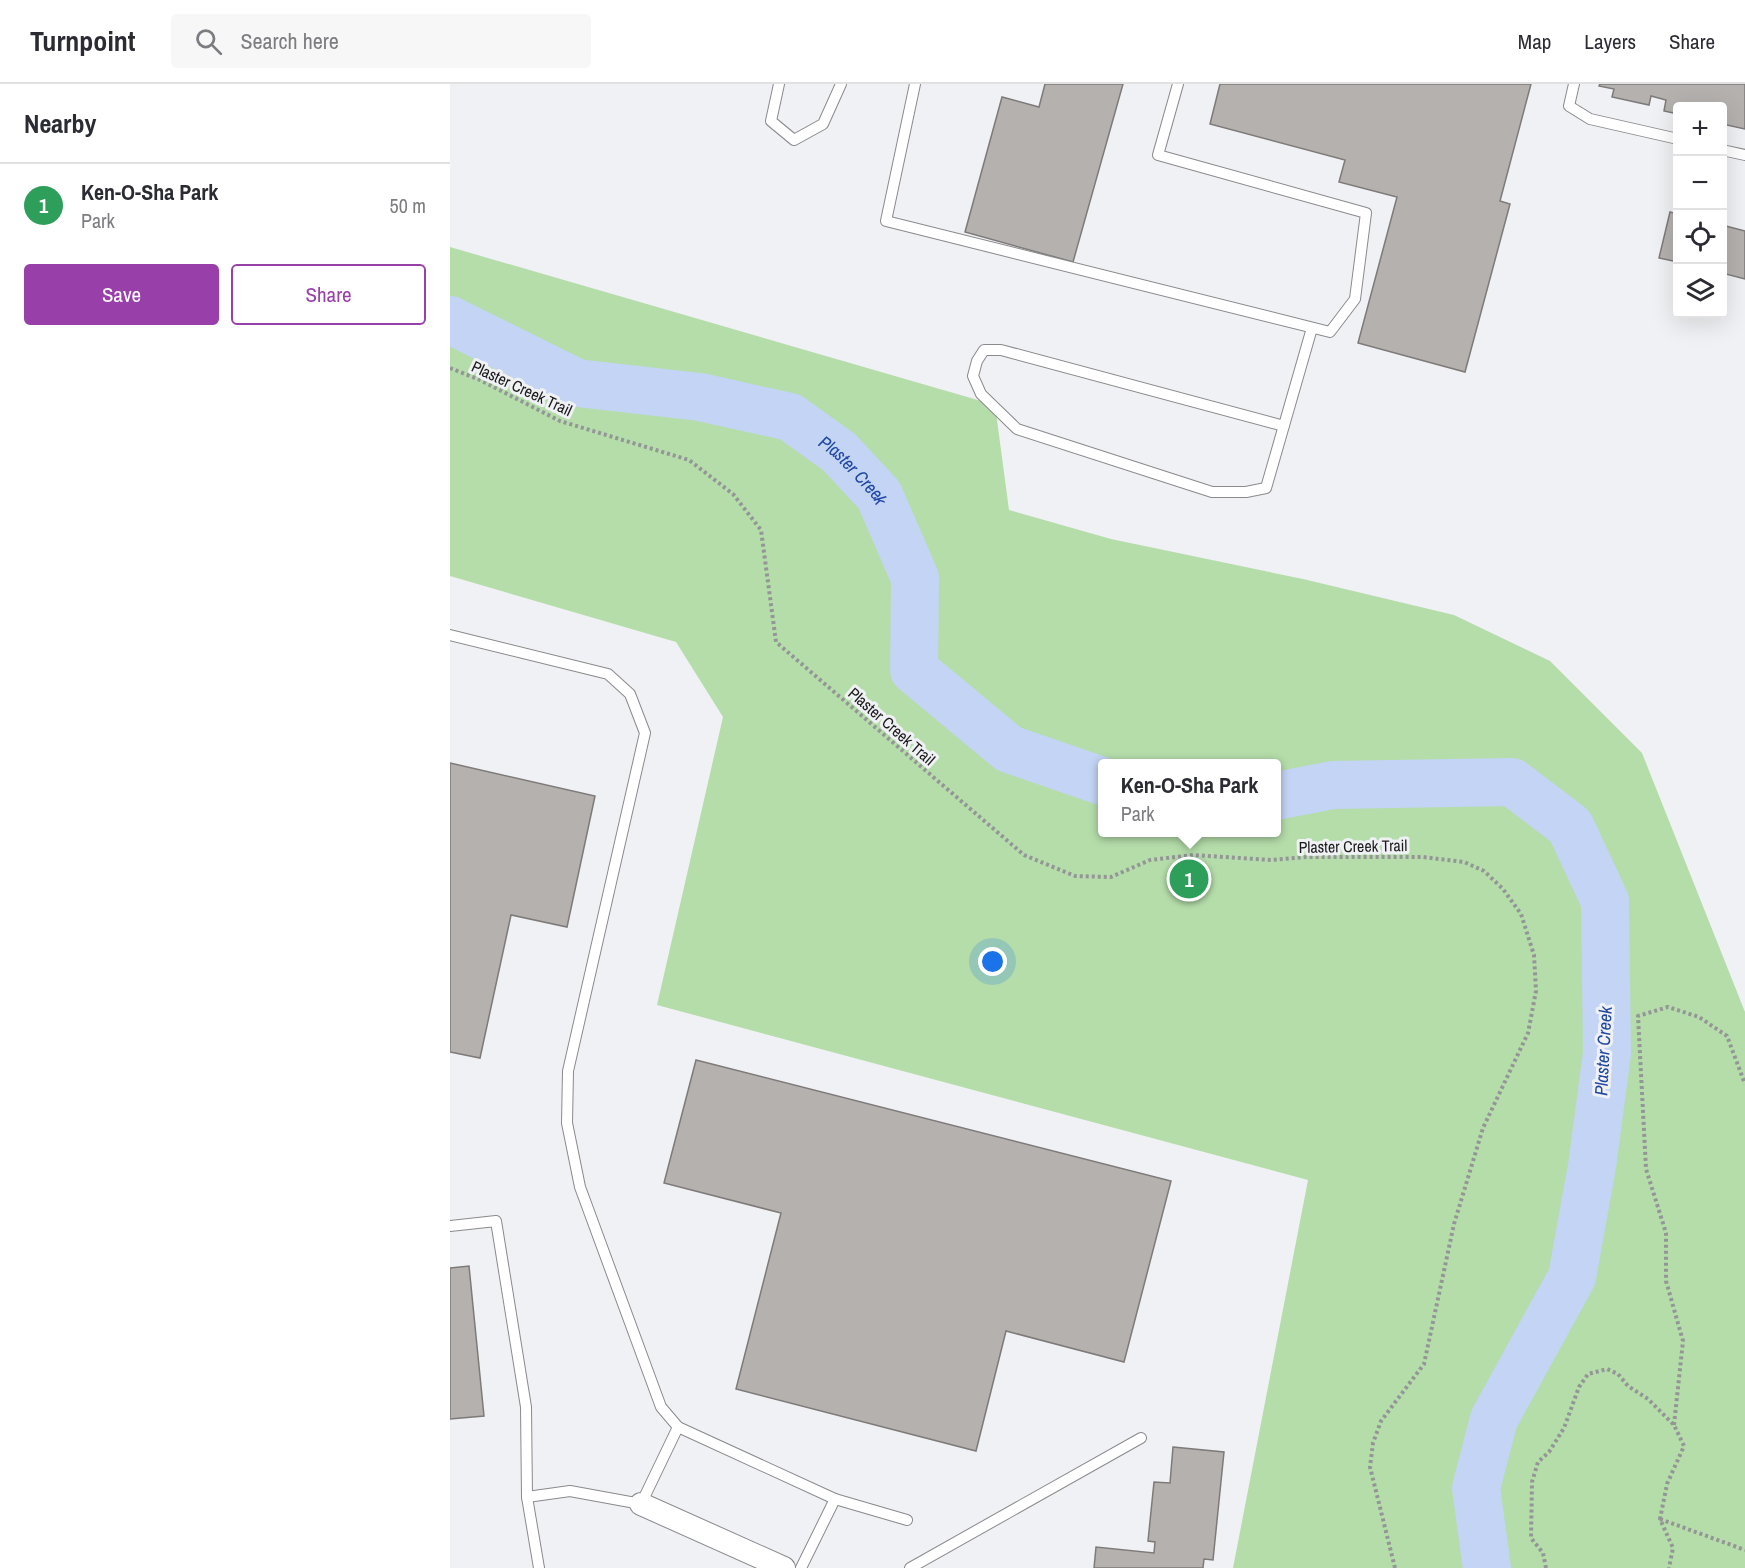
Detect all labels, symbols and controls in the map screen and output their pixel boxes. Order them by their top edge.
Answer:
search box [171,14,591,68]
text: Turnpoint [30,22,135,60]
icon: search [192,25,225,58]
text: Search here [240,26,339,56]
text: Map [1518,27,1551,56]
text: Layers [1584,27,1636,56]
text: Share [1669,27,1715,56]
map controls [1673,102,1727,318]
button: + [1673,102,1727,156]
text: Nearby [24,106,96,141]
button: − [1673,156,1727,210]
text: Ken-O-Sha Park [81,177,218,207]
text: 1 [39,192,48,219]
text: 50 m [390,192,426,219]
text: Park [81,207,115,234]
button: locate [1673,210,1727,264]
button: Save [24,264,219,325]
button: Share [231,264,426,325]
button: layers [1673,264,1727,318]
street label: Plaster Creek Trail [468,355,576,421]
water label: Plaster Creek [814,429,894,509]
street label: Plaster Creek Trail [844,682,940,770]
popup [1098,759,1281,837]
text: Ken-O-Sha Park [1121,770,1258,800]
text: Park [1121,800,1155,827]
street label: Plaster Creek Trail [1298,834,1408,858]
pin: 1 [1170,856,1208,902]
your location [978,947,1007,976]
water label: Plaster Creek [1588,1005,1618,1096]

